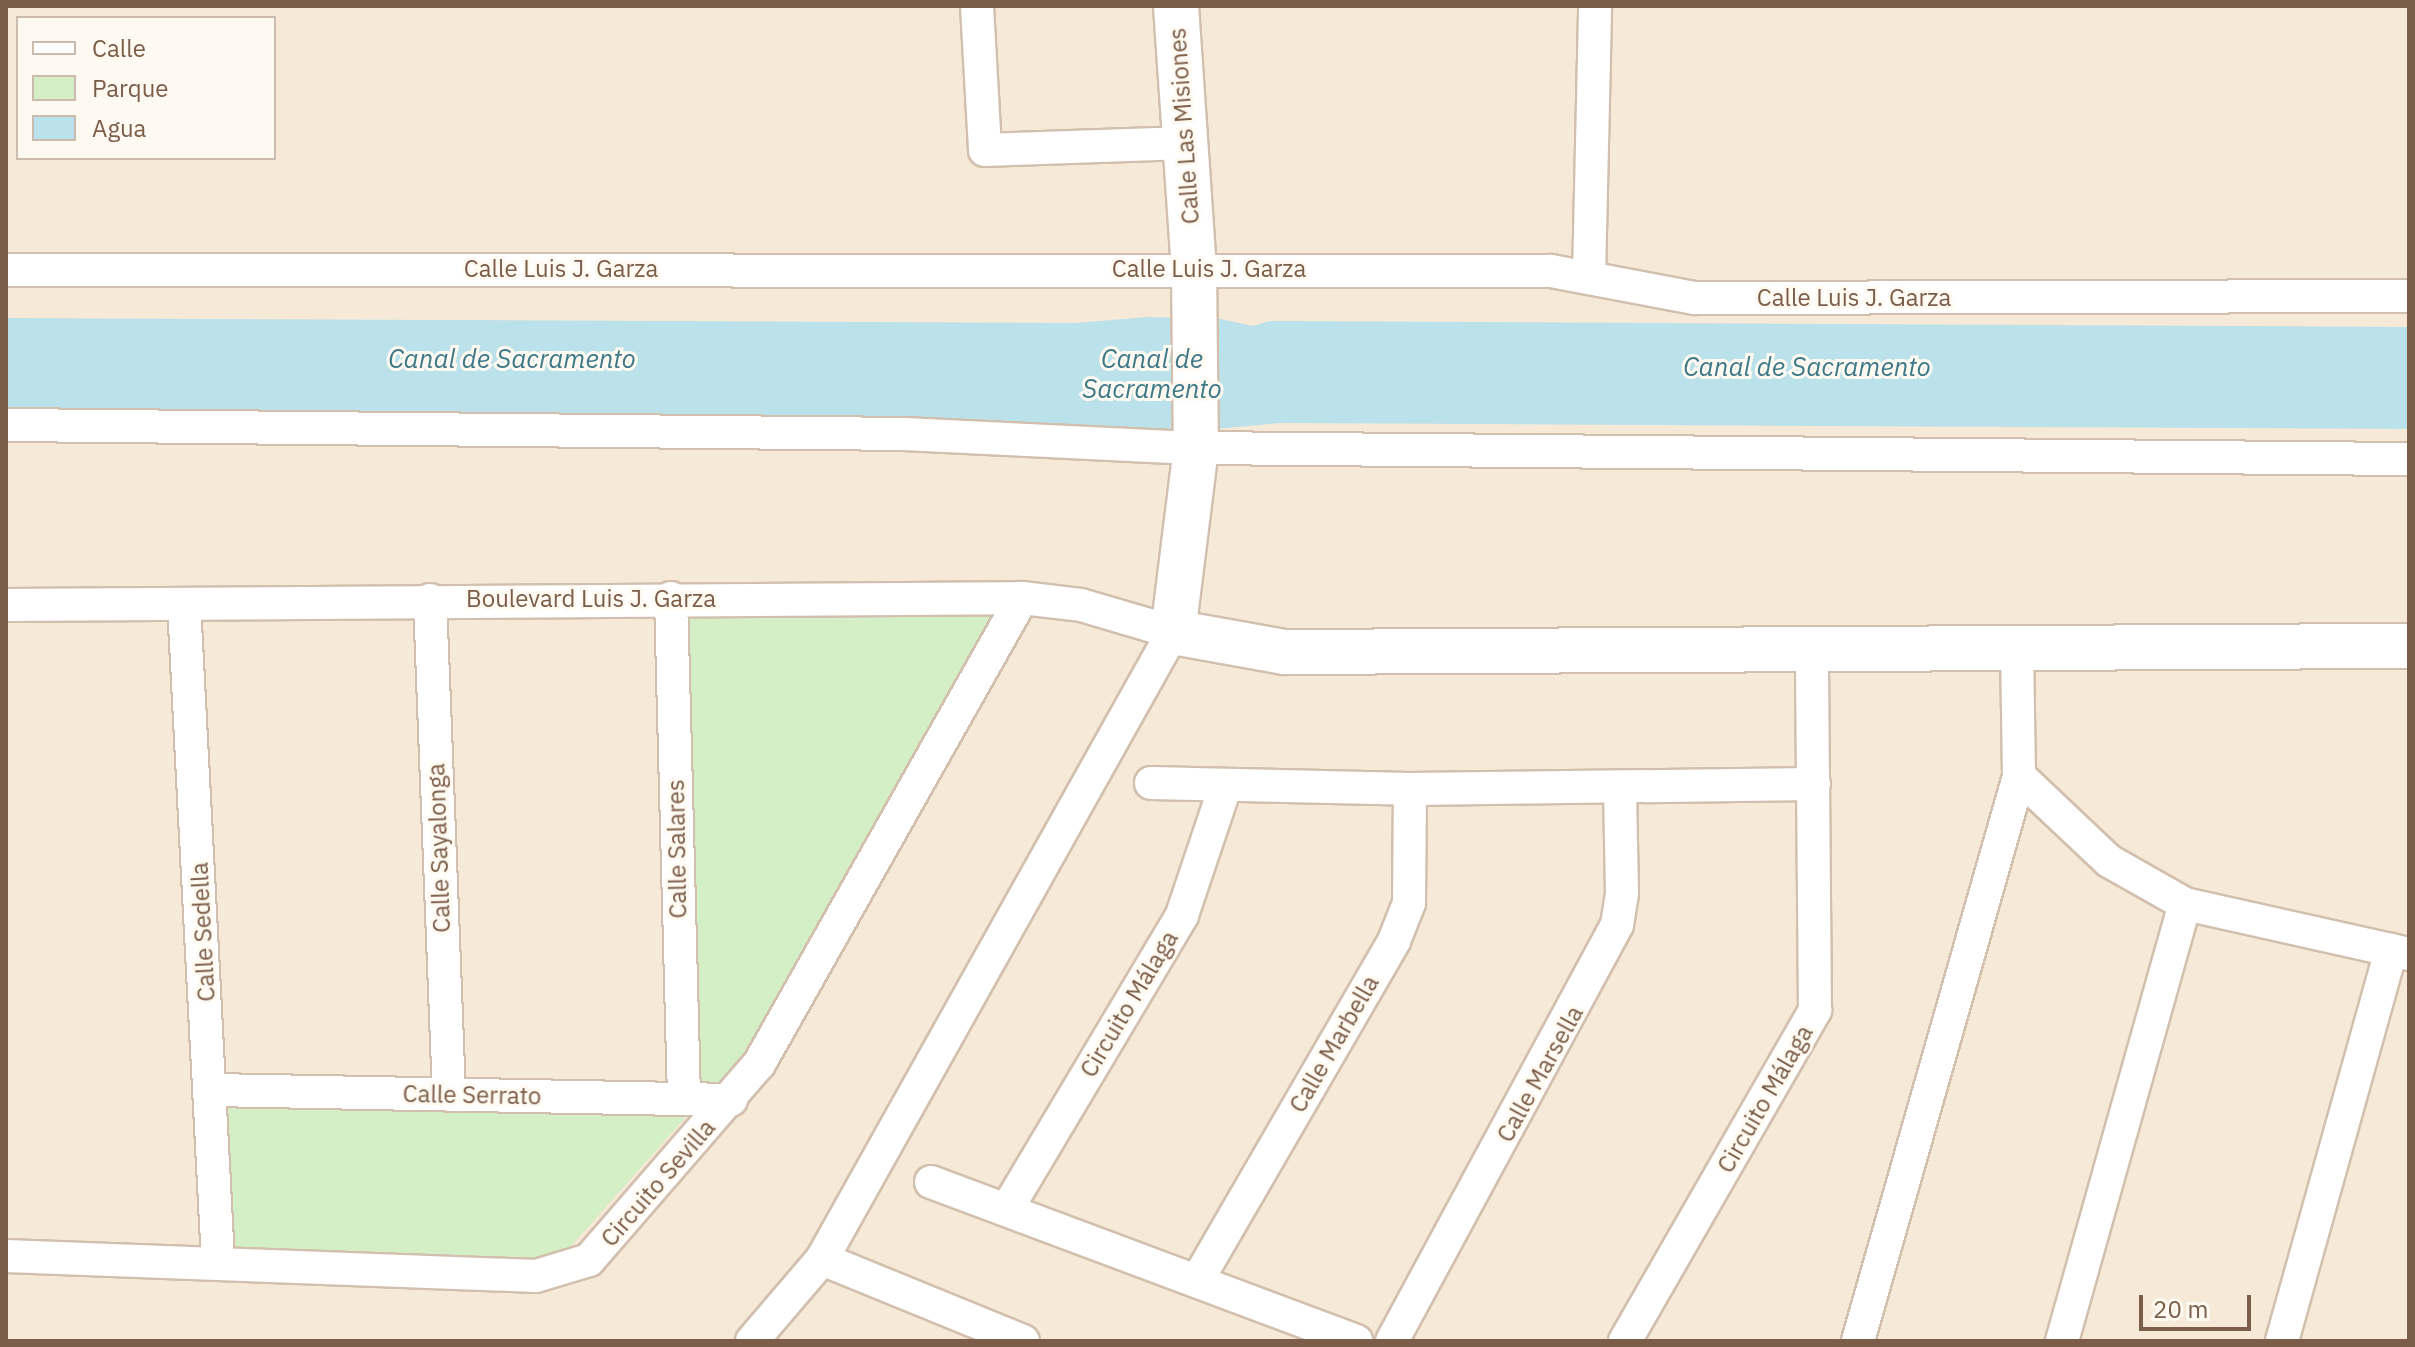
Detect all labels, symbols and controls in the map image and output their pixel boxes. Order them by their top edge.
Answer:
legend [16,16,276,160]
street label: Calle Las Misiones [1163,27,1205,225]
text: Calle [92,32,146,64]
text: Parque [92,72,169,104]
text: Agua [92,112,146,144]
street label: Calle Luis J. Garza [464,255,658,283]
street label: Calle Luis J. Garza [1112,255,1306,283]
street label: Calle Luis J. Garza [1757,284,1951,312]
water label: Canal de Sacramento [388,343,636,375]
water label: Canal de Sacramento [1082,343,1222,404]
water label: Canal de Sacramento [1683,351,1931,383]
street label: Boulevard Luis J. Garza [466,585,716,613]
street label: Calle Sayalonga [422,763,456,933]
street label: Calle Salares [661,779,693,919]
street label: Calle Sedella [185,862,221,1002]
street label: Circuito Málaga [1074,926,1184,1082]
street label: Calle Marbella [1283,970,1385,1118]
street label: Calle Marsella [1491,1001,1589,1147]
street label: Circuito Málaga [1711,1020,1819,1178]
street label: Calle Serrato [402,1079,542,1111]
street label: Circuito Sevilla [595,1113,721,1253]
scale bar [2143,1279,2255,1329]
text: 20 m [2153,1293,2208,1325]

